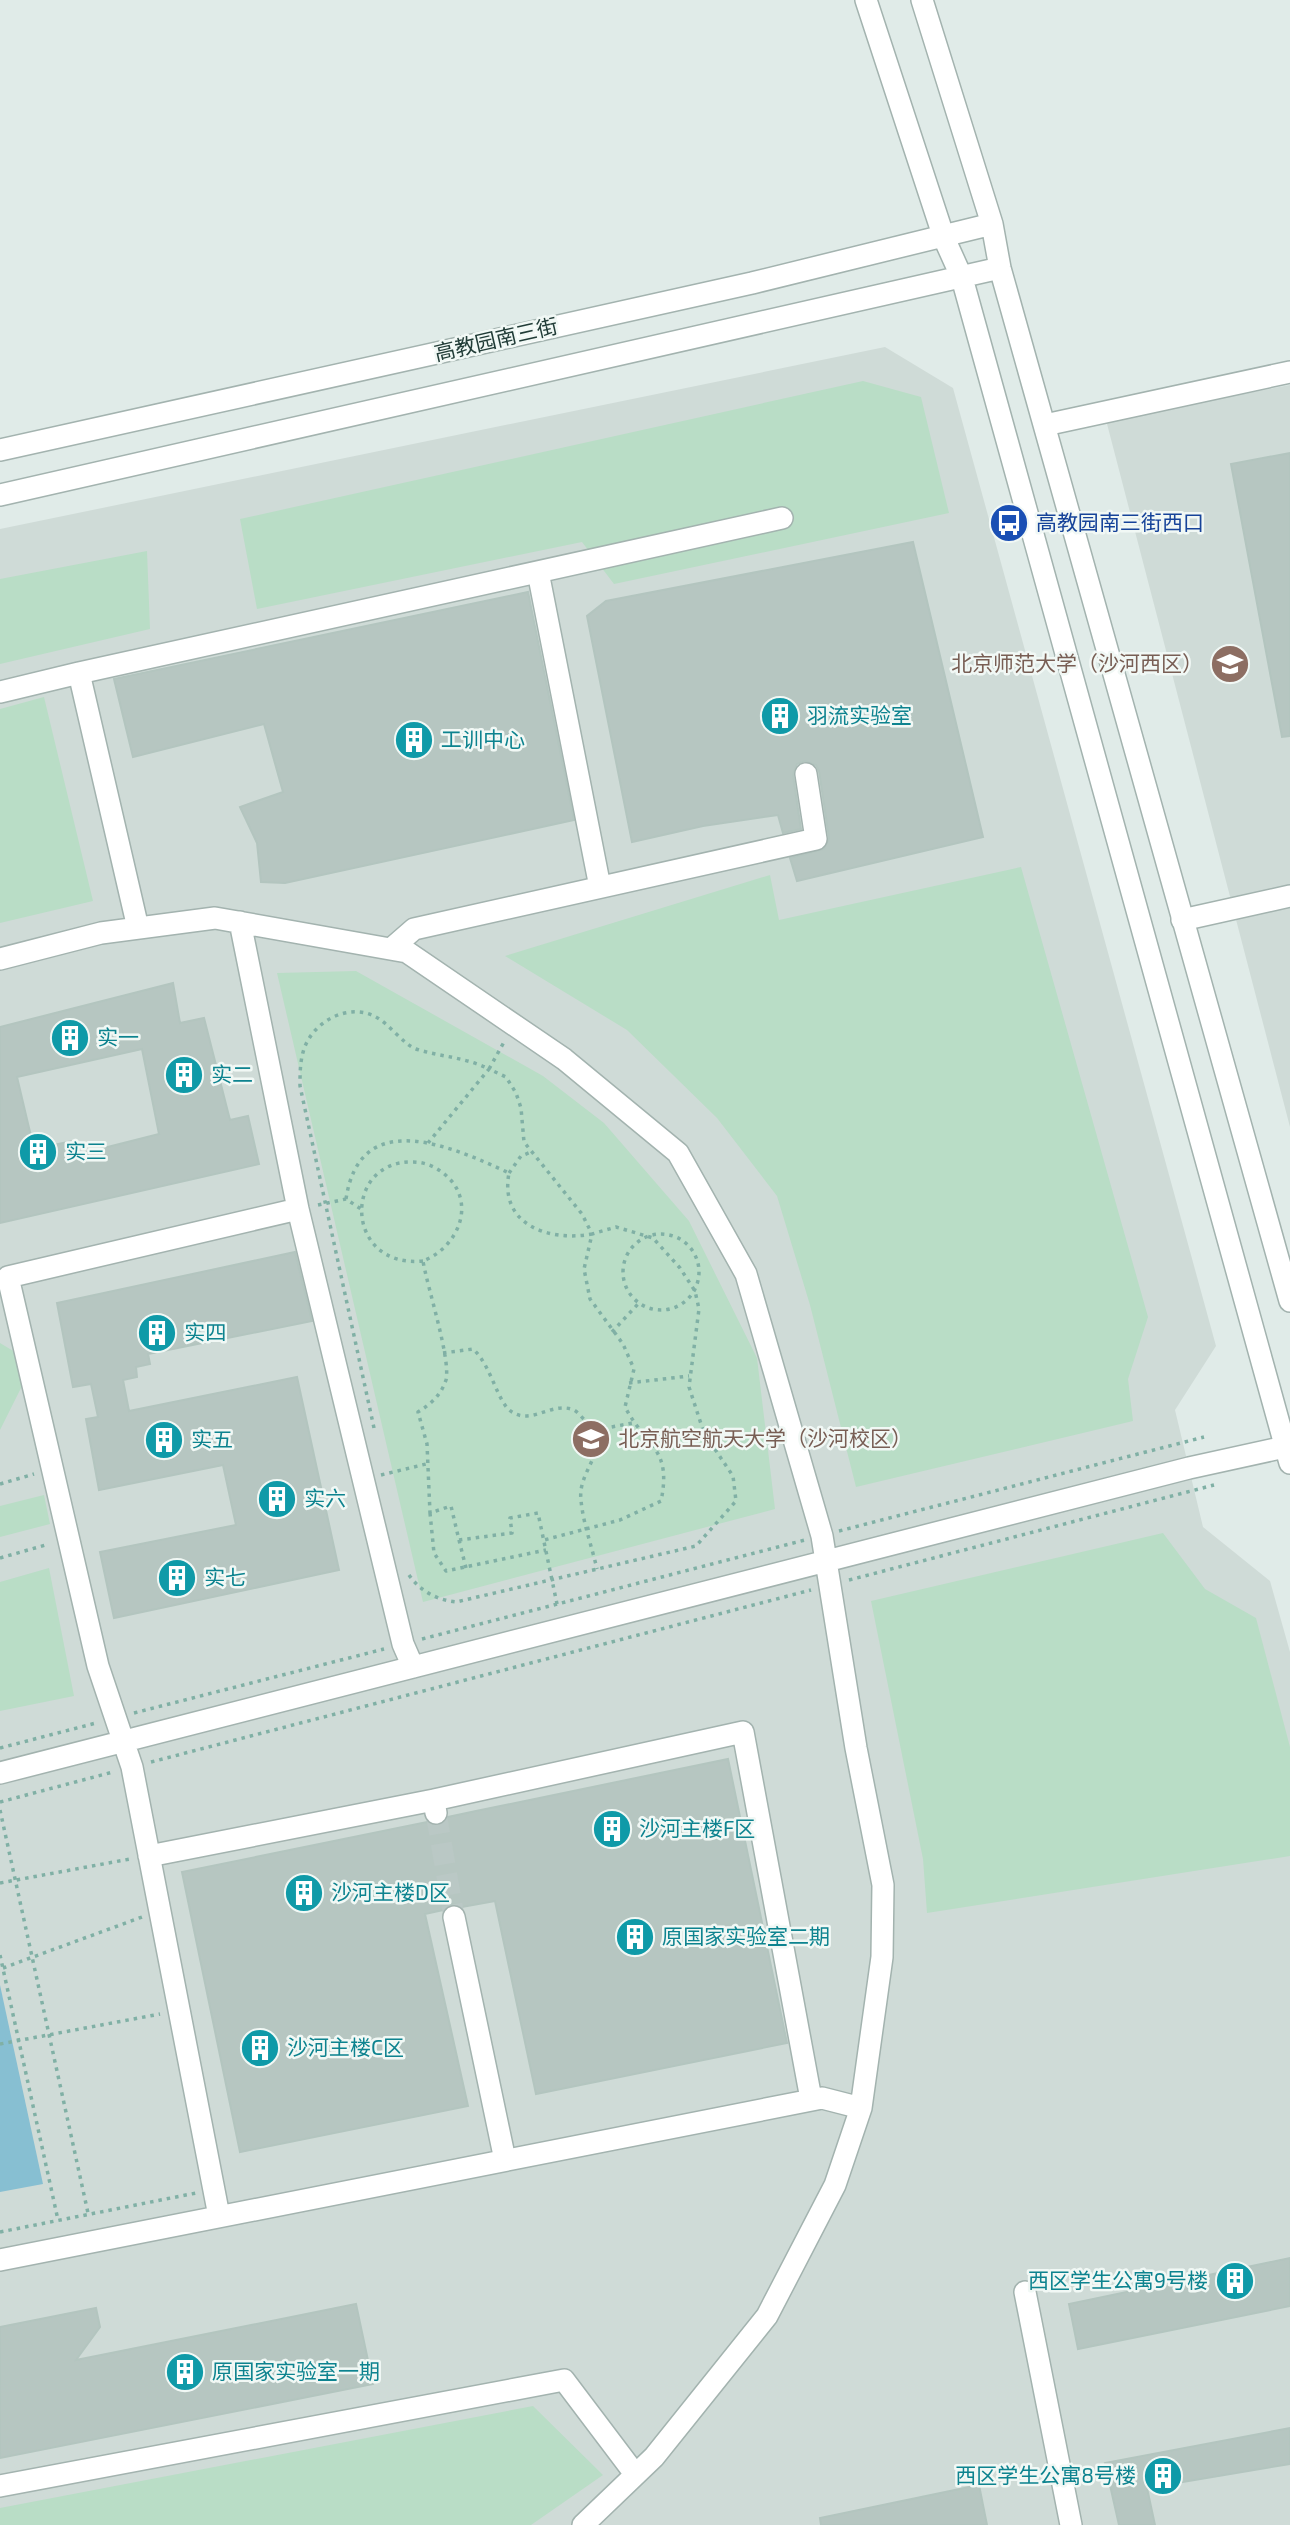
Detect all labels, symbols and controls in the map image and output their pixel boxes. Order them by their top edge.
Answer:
street label: 高教园南三街 [431,312,560,365]
bus stop icon: 高教园南三街西口 [988,502,1030,544]
place label: 高教园南三街西口 [1036,509,1204,534]
school or university icon: 北京师范大学（沙河西区） [1209,643,1251,685]
place label: 北京师范大学（沙河西区） [951,650,1203,675]
building icon: 羽流实验室 [759,695,801,737]
place label: 羽流实验室 [807,702,912,727]
building icon: 工训中心 [393,719,435,761]
place label: 工训中心 [441,726,525,751]
building icon: 实一 [49,1017,91,1059]
place label: 实一 [97,1024,139,1049]
building icon: 实二 [163,1054,205,1096]
place label: 实二 [211,1061,253,1086]
building icon: 实三 [17,1131,59,1173]
place label: 实三 [65,1138,107,1163]
building icon: 实四 [136,1312,178,1354]
place label: 实四 [184,1319,226,1344]
school or university icon: 北京航空航天大学（沙河校区） [570,1418,612,1460]
building icon: 实五 [143,1419,185,1461]
place label: 北京航空航天大学（沙河校区） [618,1425,912,1450]
place label: 实五 [191,1426,233,1451]
building icon: 实六 [256,1478,298,1520]
place label: 实六 [304,1485,346,1510]
building icon: 实七 [156,1557,198,1599]
place label: 实七 [204,1564,246,1589]
building icon: 沙河主楼F区 [591,1808,633,1850]
place label: 沙河主楼F区 [639,1815,755,1840]
building icon: 沙河主楼D区 [283,1872,325,1914]
place label: 沙河主楼D区 [331,1879,450,1904]
building icon: 原国家实验室二期 [614,1916,656,1958]
place label: 原国家实验室二期 [662,1923,830,1948]
building icon: 沙河主楼C区 [239,2027,281,2069]
place label: 沙河主楼C区 [287,2034,404,2059]
building icon: 西区学生公寓9号楼 [1214,2260,1256,2302]
place label: 西区学生公寓9号楼 [1028,2267,1208,2292]
building icon: 原国家实验室一期 [164,2351,206,2393]
place label: 原国家实验室一期 [212,2358,380,2383]
building icon: 西区学生公寓8号楼 [1142,2455,1184,2497]
place label: 西区学生公寓8号楼 [955,2462,1136,2487]

